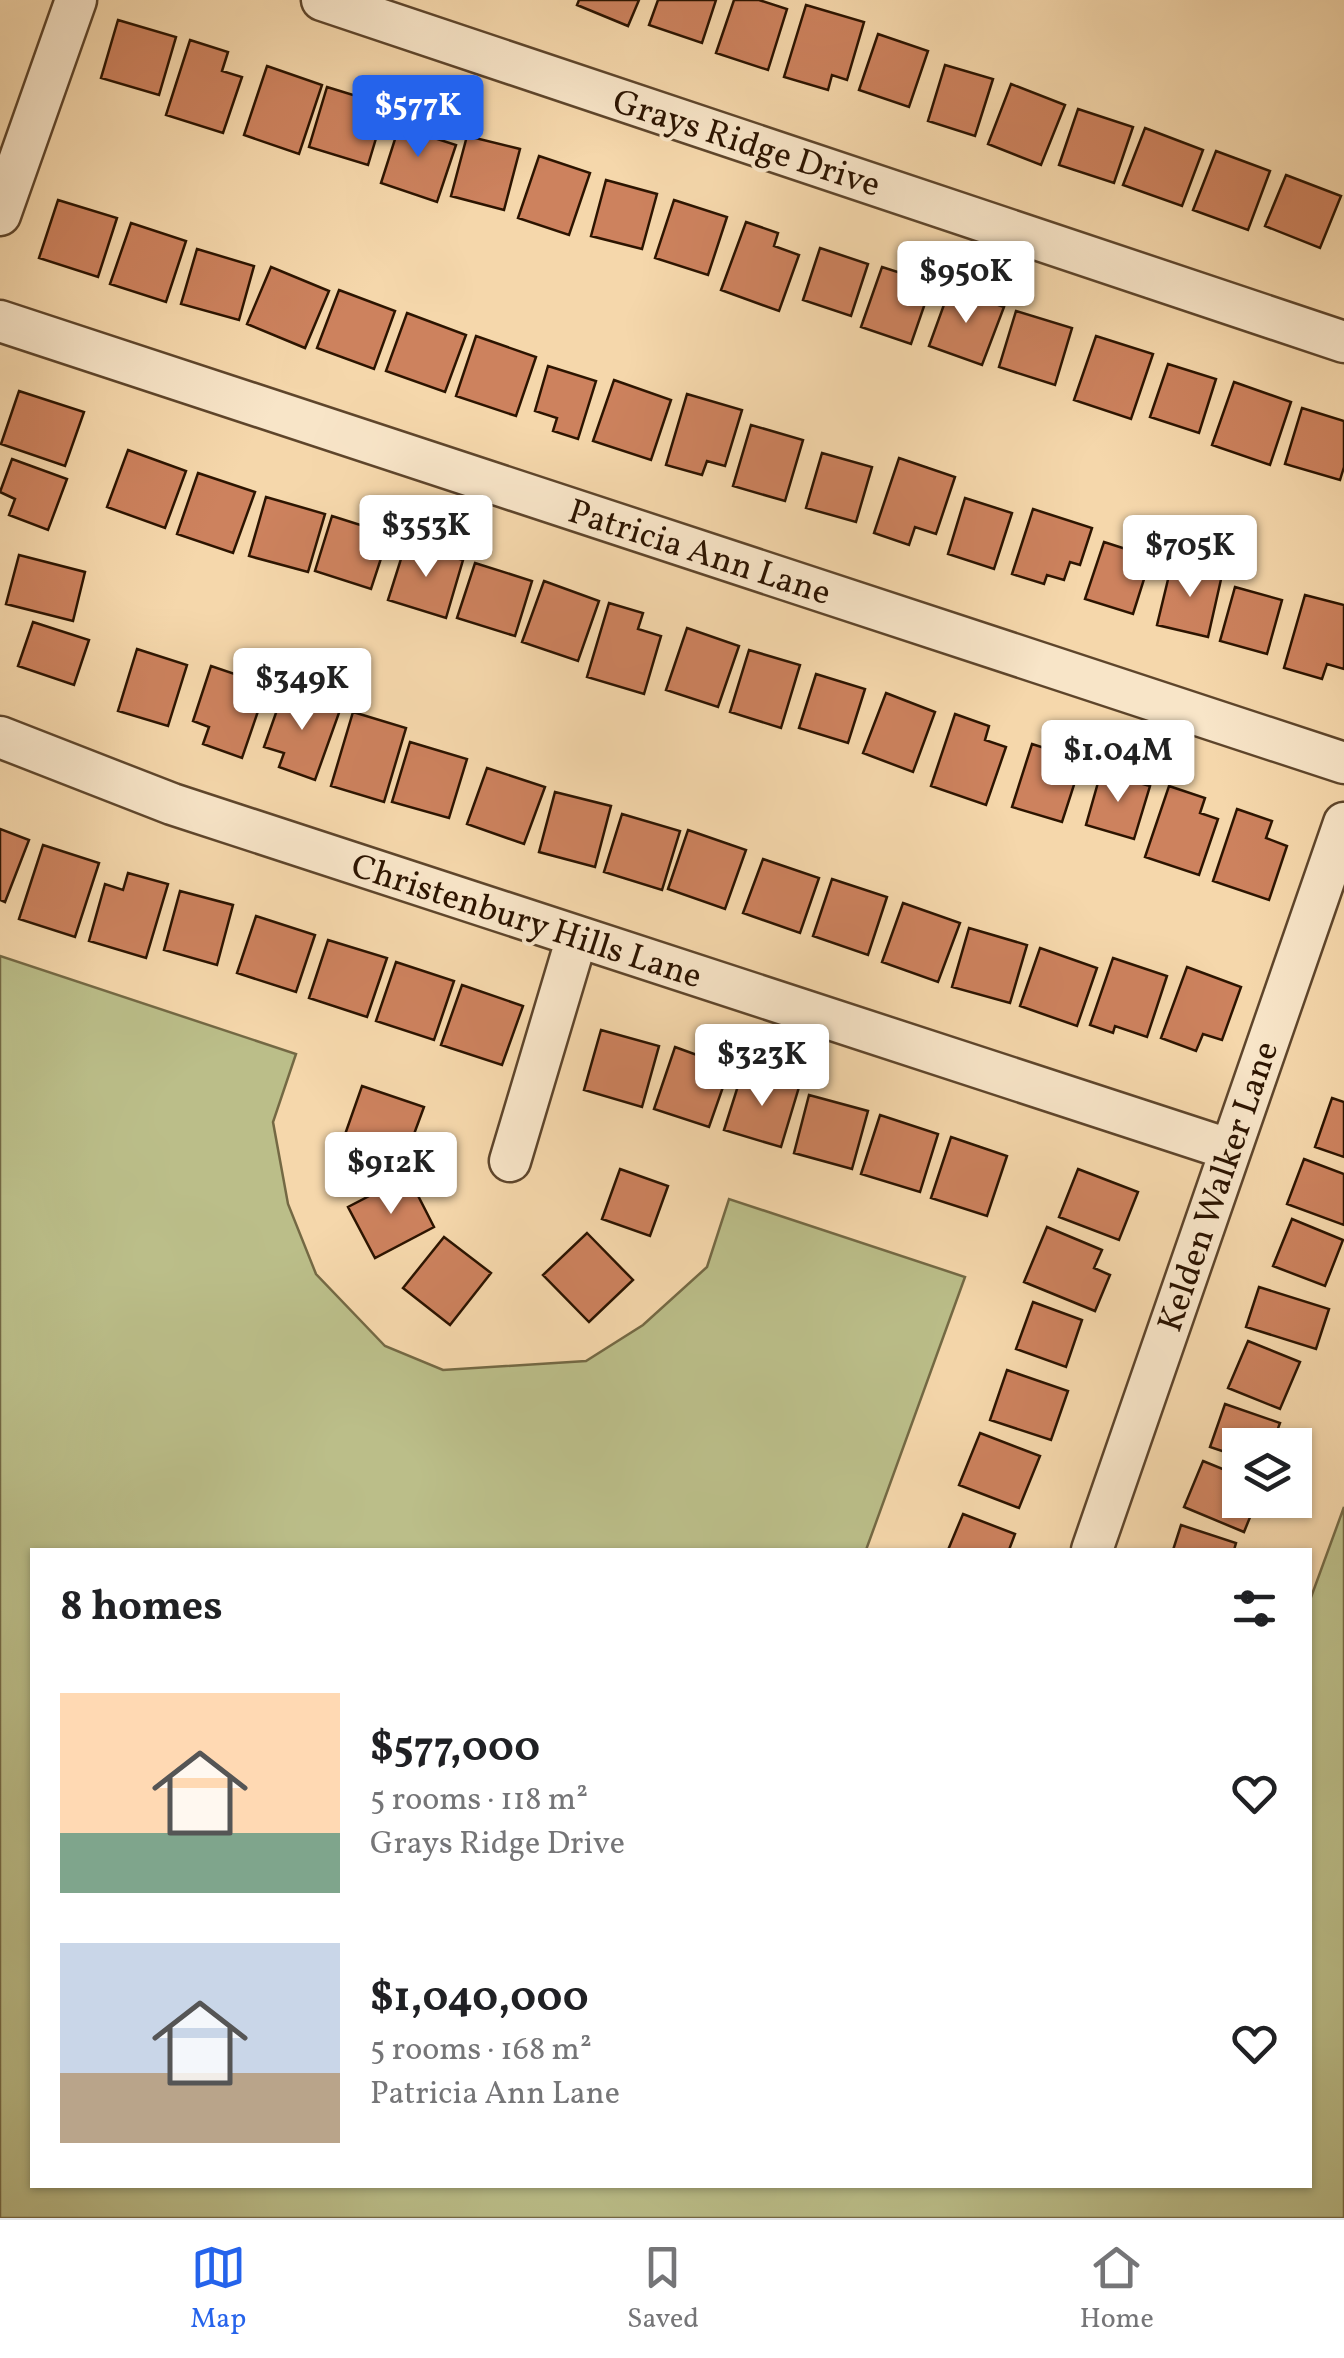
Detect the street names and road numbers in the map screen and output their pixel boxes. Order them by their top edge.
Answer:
street label: Grays Ridge Drive [606,79,886,211]
street label: Patricia Ann Lane [562,489,836,619]
street label: Christenbury Hills Lane [345,843,708,1002]
street label: Kelden Walker Lane [1148,1035,1292,1339]

